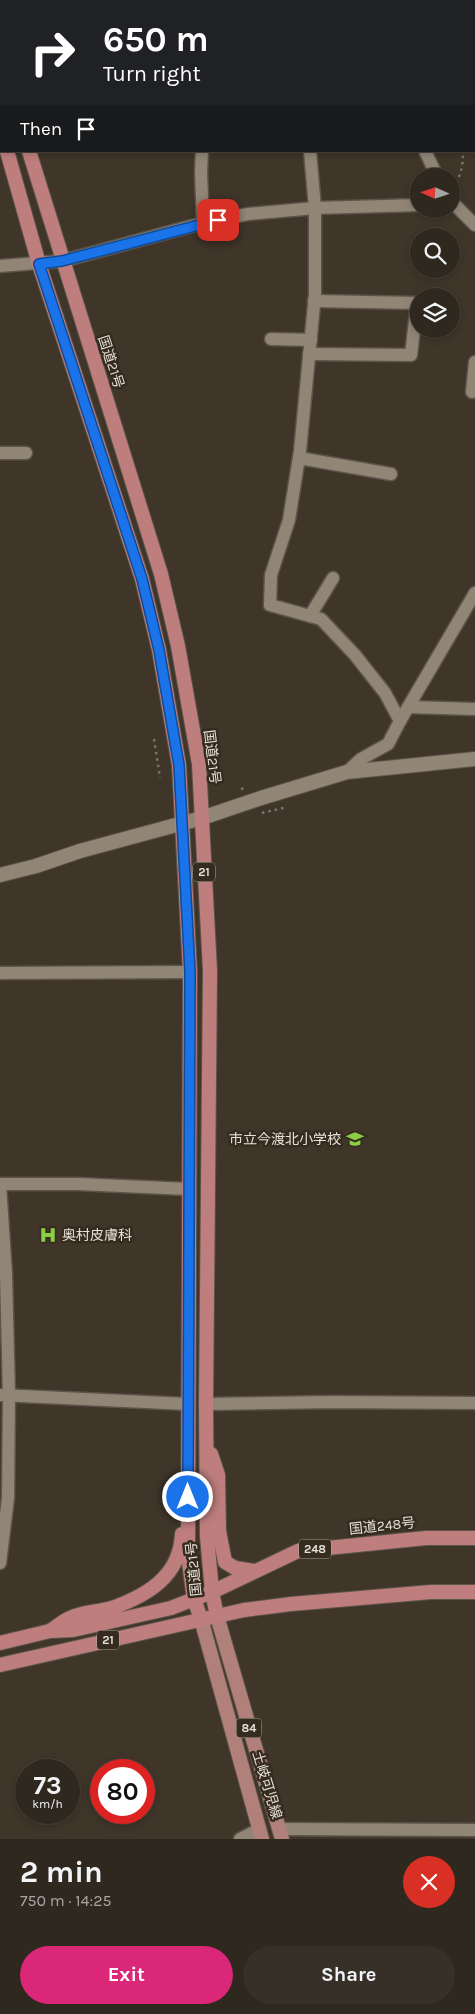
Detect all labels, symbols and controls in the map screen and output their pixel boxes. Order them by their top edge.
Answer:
text: 650 m [103,19,209,60]
icon: right [20,20,85,85]
text: Turn right [103,61,201,87]
icon: arrive [72,115,100,143]
text: Then [20,118,62,140]
north arrow [410,168,460,218]
map controls [410,168,460,338]
pin [197,199,239,241]
icon: arrive [204,206,232,234]
button: search [410,228,460,278]
button: layers [410,288,460,338]
street label: 国道21号 [94,333,128,391]
street label: 国道21号 [200,729,224,785]
road number: 21 [193,862,215,882]
school or university icon: 市立今渡北小学校 [345,1129,365,1149]
place label: 市立今渡北小学校 [229,1131,341,1148]
hospital icon: 奥村皮膚科 [38,1225,58,1245]
place label: 奥村皮膚科 [62,1227,132,1244]
position arrow [161,1470,213,1522]
street label: 国道248号 [348,1514,416,1538]
road number: 248 [299,1540,331,1558]
street label: 国道21号 [183,1541,205,1597]
road number: 21 [97,1630,119,1650]
road number: 84 [236,1719,262,1738]
street label: 土岐可児線 [249,1749,285,1821]
speed limit sign: 80 [90,1759,155,1824]
text: 73 [33,1771,61,1800]
text: km/h [32,1797,63,1811]
text: 2 min [20,1854,103,1890]
button: close [403,1856,455,1908]
text: 750 m · 14:25 [20,1891,111,1910]
button: Exit [20,1946,233,2004]
button: Share [243,1946,455,2004]

